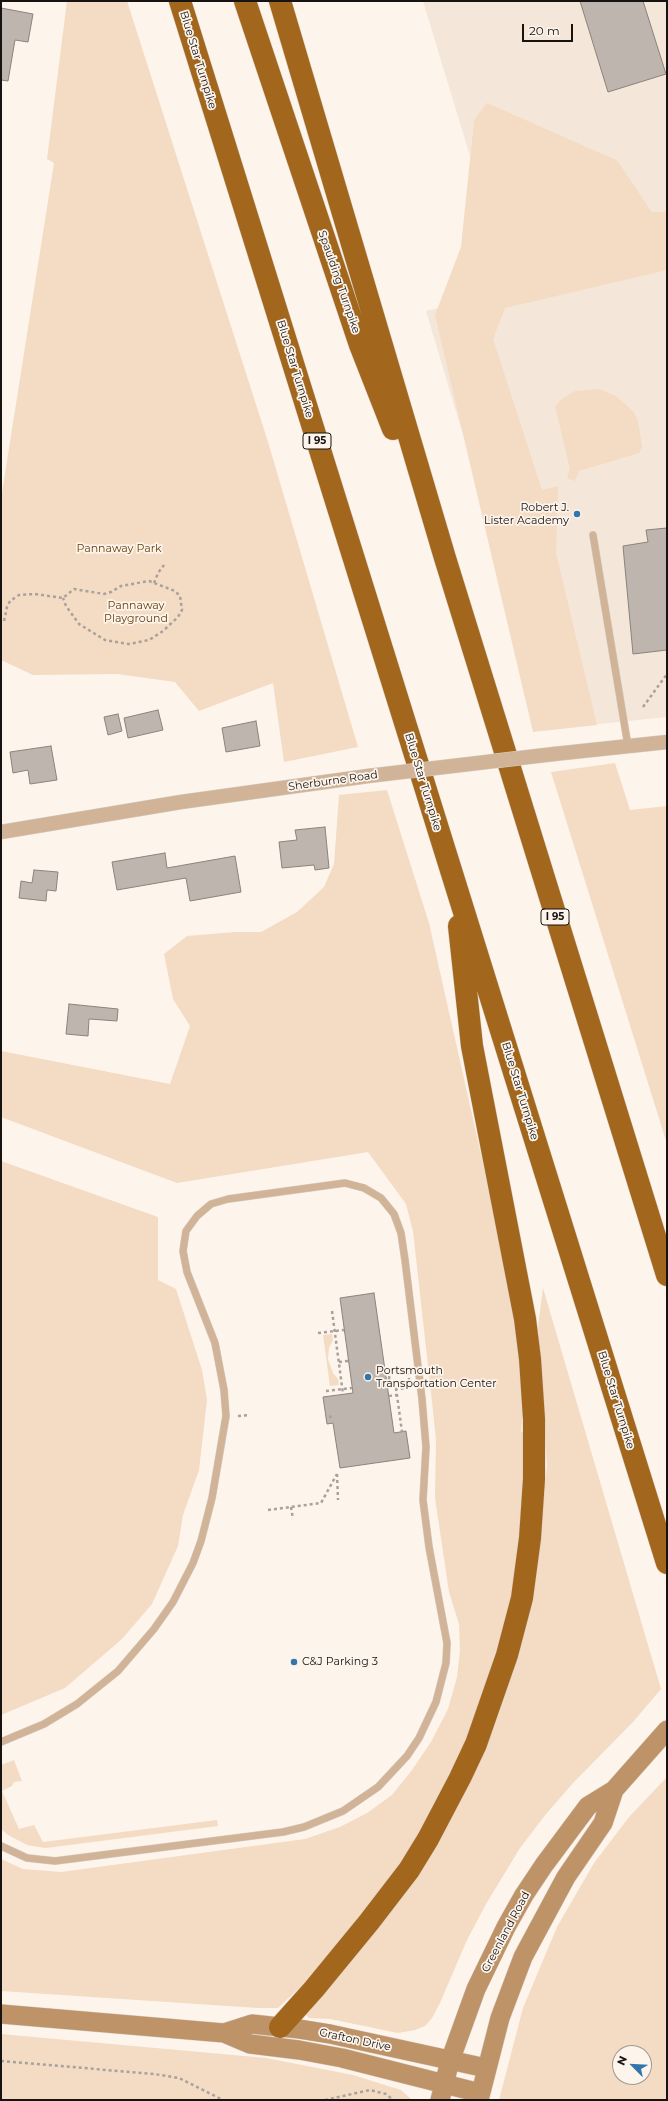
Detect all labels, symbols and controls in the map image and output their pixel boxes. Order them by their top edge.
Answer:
street label: Blue Star Turnpike [177,9,219,111]
scale bar [524,16,575,42]
text: 20 m [529,23,560,38]
street label: Spaulding Turnpike [315,229,363,335]
street label: Blue Star Turnpike [274,318,316,420]
road number: I 95 [303,433,331,449]
place label: Robert J. Lister Academy [484,501,569,527]
marker: Robert J. Lister Academy [572,509,582,519]
park label: Pannaway Park [76,542,162,556]
park label: Pannaway Playground [104,599,168,625]
street label: Blue Star Turnpike [402,731,444,833]
street label: Sherburne Road [287,768,379,794]
road number: I 95 [541,909,569,925]
street label: Blue Star Turnpike [499,1040,541,1142]
street label: Blue Star Turnpike [595,1349,637,1451]
place label: Portsmouth Transportation Center [376,1364,497,1390]
marker: Portsmouth Transportation Center [363,1372,373,1382]
place label: C&J Parking 3 [302,1655,378,1669]
marker: C&J Parking 3 [289,1657,299,1667]
street label: Greenland Road [479,1889,533,1975]
street label: Grafton Drive [318,2026,392,2054]
north arrow [612,2045,652,2085]
text: N [614,2054,630,2067]

